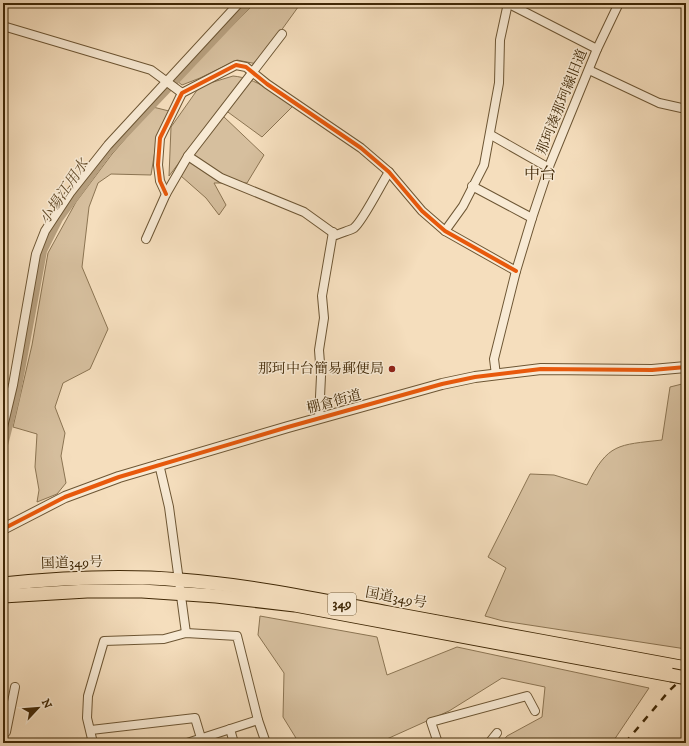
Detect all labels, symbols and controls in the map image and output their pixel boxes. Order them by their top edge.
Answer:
street label: 那珂湊那珂線旧道 [533,47,591,157]
water label: 小場江用水 [35,154,94,228]
district label: 中台 [524,164,556,184]
place label: 那珂中台簡易郵便局 [258,360,384,378]
marker: 那珂中台簡易郵便局 [387,364,397,374]
street label: 棚倉街道 [305,386,363,418]
street label: 国道349号 [41,553,103,573]
street label: 国道349号 [364,584,428,612]
road number: 349 [328,593,356,615]
north arrow [18,688,58,728]
text: N [38,697,54,711]

